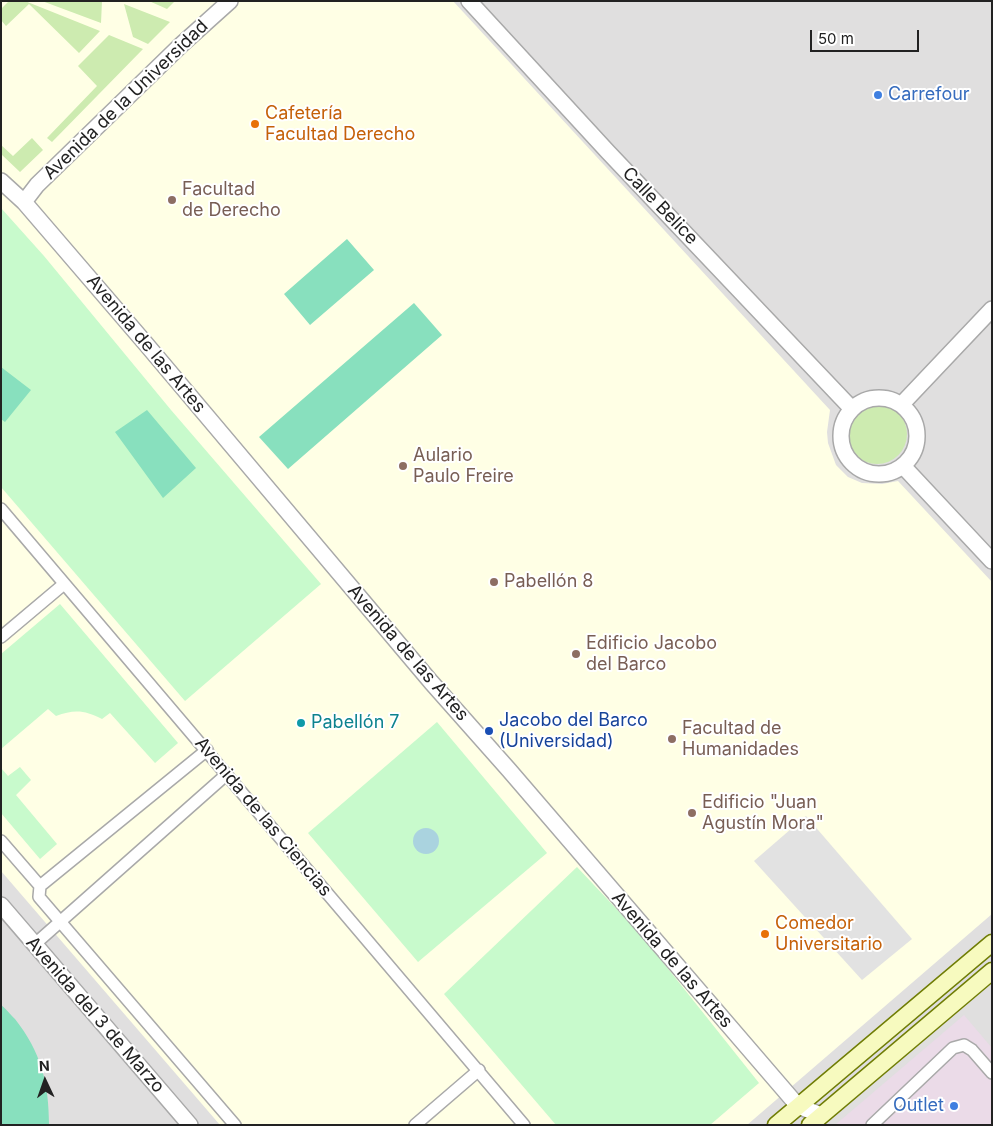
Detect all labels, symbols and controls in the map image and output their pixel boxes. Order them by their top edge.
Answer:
street label: Avenida de la Universidad [39,16,213,184]
scale bar [813,20,922,52]
text: 50 m [818,29,854,48]
place label: Carrefour [888,84,970,106]
marker: Carrefour [872,89,884,101]
place label: Cafetería Facultad Derecho [265,103,415,146]
marker: Cafetería Facultad Derecho [249,118,261,130]
street label: Calle Belice [618,163,702,249]
place label: Facultad de Derecho [182,179,281,222]
marker: Facultad de Derecho [166,194,178,206]
street label: Avenida de las Artes [82,271,210,417]
place label: Aulario Paulo Freire [413,445,514,488]
marker: Aulario Paulo Freire [397,460,409,472]
place label: Pabellón 8 [504,571,593,593]
marker: Pabellón 8 [488,576,500,588]
street label: Avenida de las Artes [343,580,473,726]
place label: Edificio Jacobo del Barco [586,633,717,676]
marker: Edificio Jacobo del Barco [570,648,582,660]
place label: Jacobo del Barco (Universidad) [499,710,648,752]
place label: Pabellón 7 [311,712,400,734]
marker: Pabellón 7 [295,717,307,729]
place label: Facultad de Humanidades [682,718,799,761]
marker: Jacobo del Barco (Universidad) [483,725,495,737]
street label: Avenida de las Ciencias [190,733,336,901]
marker: Facultad de Humanidades [666,733,678,745]
place label: Edificio "Juan Agustín Mora" [702,792,824,834]
marker: Edificio "Juan Agustín Mora" [686,807,698,819]
street label: Avenida de las Artes [607,887,737,1033]
place label: Comedor Universitario [775,913,883,956]
marker: Comedor Universitario [759,928,771,940]
street label: Avenida del 3 de Marzo [21,932,169,1098]
north arrow [20,1056,70,1106]
text: N [38,1057,50,1074]
place label: Outlet [893,1095,944,1117]
marker: Outlet [948,1100,960,1112]

